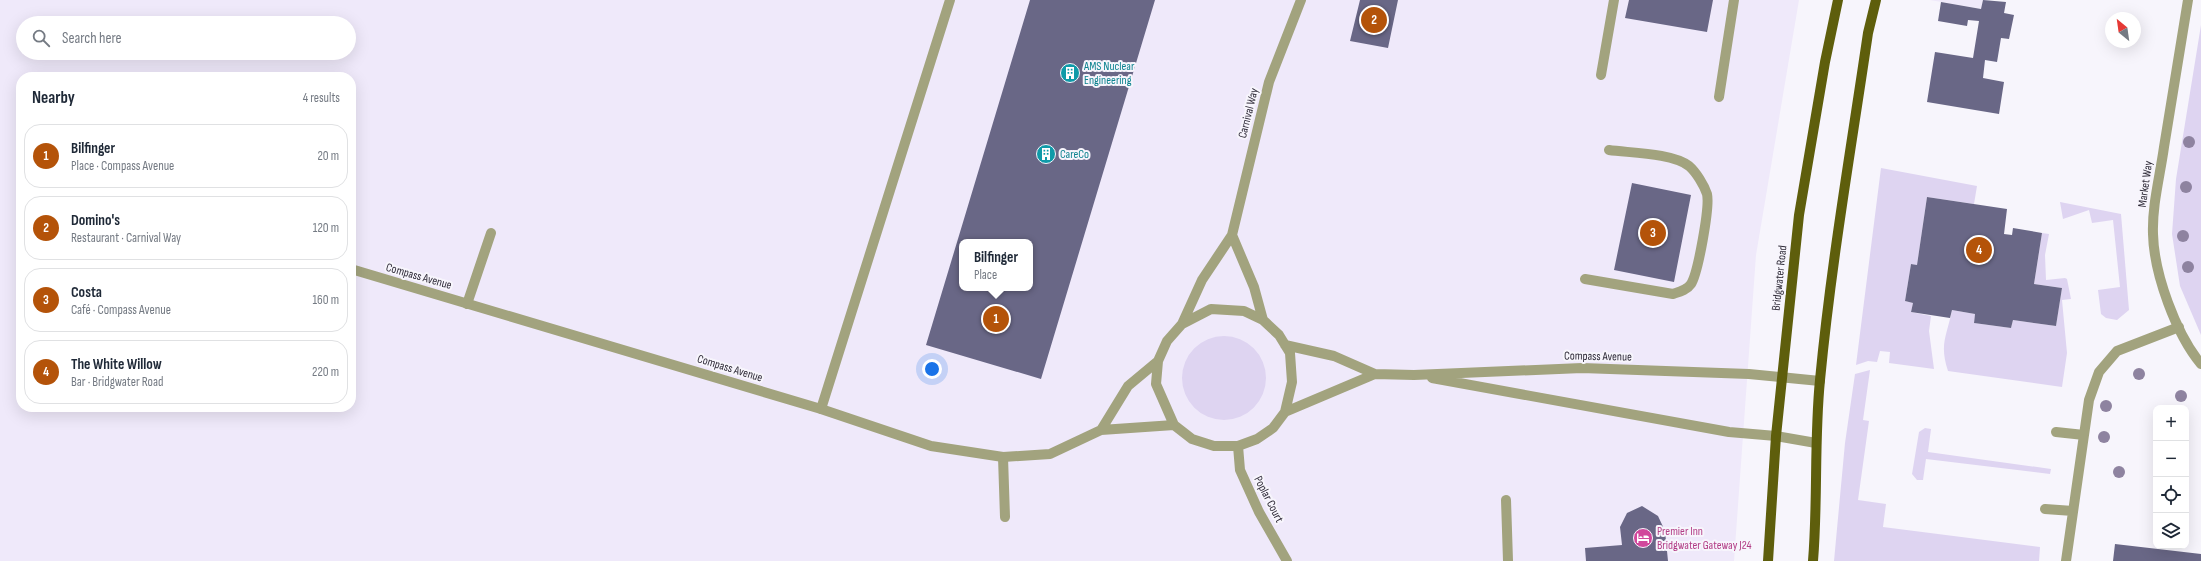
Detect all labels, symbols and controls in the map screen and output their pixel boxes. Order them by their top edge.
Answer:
pin: 2 [1361,5,1387,35]
north arrow [2105,12,2141,48]
search box [16,16,356,60]
icon: search [30,27,52,49]
text: Search here [62,29,122,48]
place label: AMS Nuclear Engineering [1083,59,1135,88]
building icon: AMS Nuclear Engineering [1059,62,1081,84]
street label: Carnival Way [1235,86,1262,140]
text: Nearby [32,88,75,108]
text: 4 results [303,90,340,106]
text: Bilfinger [71,139,115,158]
building icon: CareCo [1035,143,1057,165]
place label: CareCo [1060,147,1089,162]
text: 1 [43,148,49,164]
text: 20 m [317,148,339,164]
text: Place · Compass Avenue [71,158,174,174]
street label: Market Way [2135,160,2156,208]
text: Domino's [71,211,120,230]
pin: 3 [1640,218,1666,248]
text: 2 [43,220,49,236]
text: 120 m [313,220,339,236]
text: Restaurant · Carnival Way [71,230,181,246]
pin: 4 [1966,235,1992,265]
popup [959,239,1033,291]
street label: Bridgwater Road [1769,245,1790,311]
text: Bilfinger [974,248,1018,267]
street label: Compass Avenue [384,260,454,293]
text: Place [974,267,997,283]
text: Costa [71,283,102,302]
text: 3 [43,292,49,308]
text: 160 m [313,292,339,308]
text: Café · Compass Avenue [71,302,171,318]
pin: 1 [983,304,1009,334]
street label: Compass Avenue [1564,348,1632,365]
street label: Compass Avenue [695,351,765,386]
text: The White Willow [71,355,162,374]
your location [922,359,942,379]
text: 4 [43,364,49,380]
text: 220 m [312,364,339,380]
text: Bar · Bridgwater Road [71,374,163,390]
map controls [2153,405,2189,549]
button: + [2153,405,2189,441]
button: − [2153,441,2189,477]
street label: Poplar Court [1250,473,1287,525]
button: locate [2153,477,2189,513]
button: layers [2153,513,2189,549]
place label: Premier Inn Bridgwater Gateway J24 [1657,524,1752,553]
hotel icon: Premier Inn Bridgwater Gateway J24 [1632,527,1654,549]

